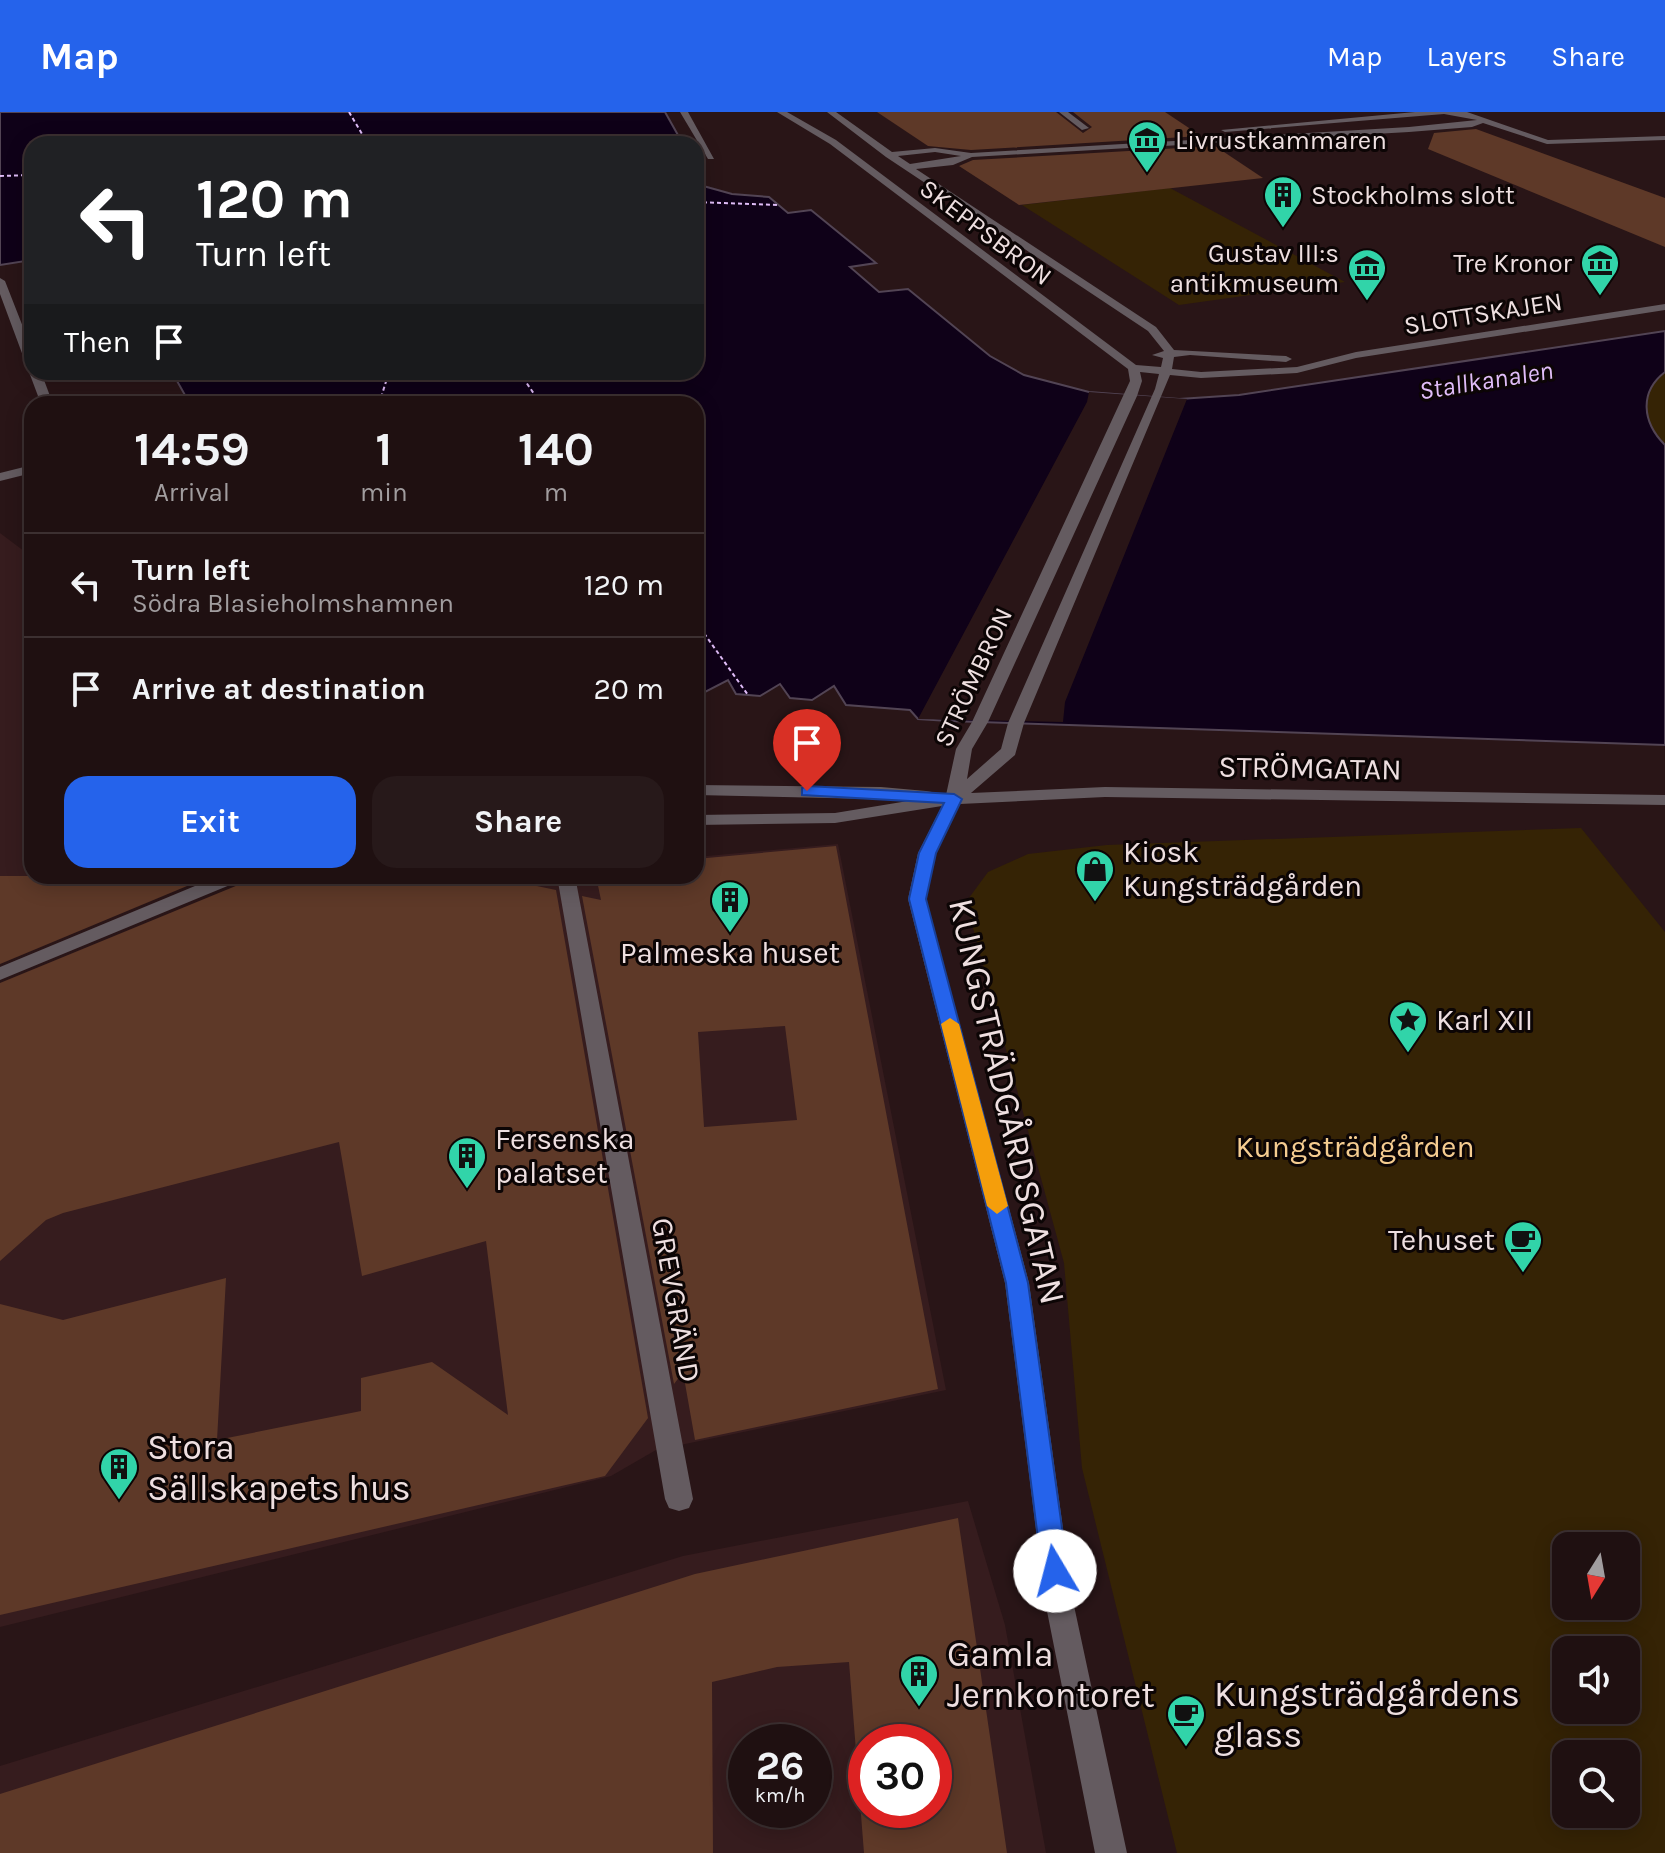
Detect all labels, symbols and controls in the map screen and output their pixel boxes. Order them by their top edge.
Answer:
text: Map [40,34,119,79]
text: Map [1327,40,1382,73]
text: Layers [1426,40,1507,73]
text: Share [1551,40,1625,73]
museum icon: Livrustkammaren [1126,119,1168,174]
place label: Livrustkammaren [1175,125,1387,156]
text: 120 m [196,166,353,231]
icon: left [64,168,168,272]
street label: SKEPPSBRON [914,173,1058,292]
building icon: Stockholms slott [1262,174,1304,229]
place label: Stockholms slott [1311,180,1515,211]
text: Turn left [196,233,331,275]
place label: Gustav III:s antikmuseum [1170,238,1339,299]
museum icon: Tre Kronor [1579,242,1621,297]
museum icon: Gustav III:s antikmuseum [1346,247,1388,302]
place label: Tre Kronor [1453,248,1573,279]
street label: SLOTTSKAJEN [1402,286,1565,341]
icon: arrive [147,320,191,364]
text: Then [64,324,131,360]
water label: Stallkanalen [1417,355,1555,406]
text: 14:59 [134,421,250,477]
text: 1 [375,421,392,477]
text: 140 [518,421,594,477]
text: Arrival [154,477,230,508]
text: min [360,477,408,508]
text: m [544,477,568,508]
text: Turn left [132,552,250,588]
icon: left [64,563,108,607]
text: 120 m [584,567,664,603]
text: Södra Blasieholmshamnen [132,588,454,619]
street label: STRÖMBRON [928,603,1019,752]
icon: arrive [64,667,108,711]
text: Arrive at destination [132,671,426,707]
text: 20 m [594,671,664,707]
pin [773,709,841,791]
icon: arrive [785,721,829,765]
street label: STRÖMGATAN [1218,748,1402,788]
button: Exit [64,776,356,868]
button: Share [372,776,664,868]
place label: Kiosk Kungsträdgården [1123,834,1362,904]
shop icon: Kiosk Kungsträdgården [1074,848,1116,903]
building icon: Palmeska huset [709,879,751,934]
street label: KUNGSTRÄDGÅRDSGATAN [940,894,1074,1308]
place label: Palmeska huset [620,935,840,971]
place icon: Karl XII [1387,999,1429,1054]
place label: Karl XII [1436,1002,1533,1038]
place label: Fersenska palatset [495,1121,635,1191]
park label: Kungsträdgården [1235,1129,1475,1165]
building icon: Fersenska palatset [446,1135,488,1190]
street label: GREVGRÄND [644,1215,708,1385]
cafe icon: Tehuset [1502,1219,1544,1274]
place label: Tehuset [1388,1222,1495,1258]
place label: Stora Sällskapets hus [147,1426,411,1509]
building icon: Stora Sällskapets hus [98,1446,140,1501]
position arrow [1013,1529,1097,1613]
north arrow [1552,1532,1640,1620]
map controls [1552,1532,1640,1828]
place label: Gamla Jernkontoret [947,1633,1155,1716]
button: sound [1552,1636,1640,1724]
building icon: Gamla Jernkontoret [898,1653,940,1708]
place label: Kungsträdgårdens glass [1214,1673,1520,1756]
cafe icon: Kungsträdgårdens glass [1165,1693,1207,1748]
speed limit sign: 30 [848,1724,952,1828]
button: search [1552,1740,1640,1828]
text: 26 [756,1742,804,1789]
text: km/h [755,1784,805,1807]

